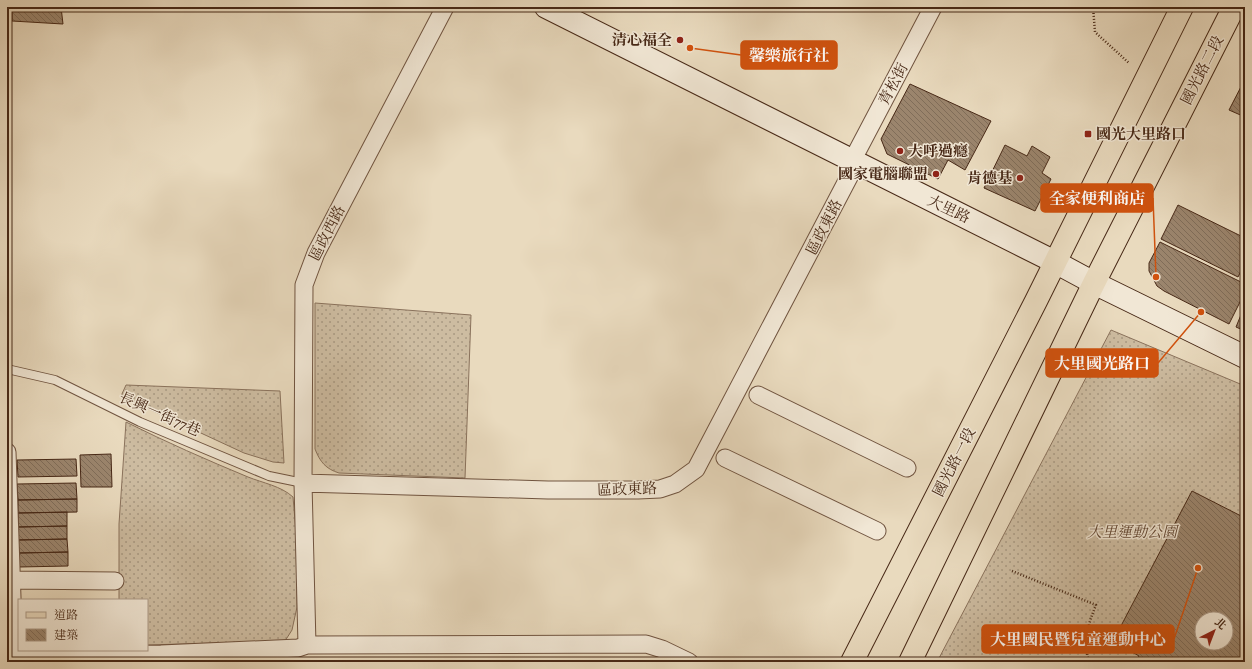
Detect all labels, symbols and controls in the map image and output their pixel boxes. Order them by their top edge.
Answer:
place label: 清心福全 [612,30,672,50]
street label: 國光路二段 [1176,32,1228,108]
marker: 清心福全 [675,35,685,45]
callout: 馨樂旅行社 [741,41,837,69]
text: 馨樂旅行社 [749,45,829,67]
street label: 青松街 [874,59,912,109]
place label: 國光大里路口 [1096,124,1186,144]
marker: 國光大里路口 [1083,129,1093,139]
place label: 大呼過癮 [908,141,968,161]
marker: 大呼過癮 [895,146,905,156]
place label: 國家電腦聯盟 [838,164,928,184]
place label: 肯德基 [967,168,1013,188]
marker: 國家電腦聯盟 [931,169,941,179]
marker: 肯德基 [1015,173,1025,183]
callout: 全家便利商店 [1041,184,1153,212]
text: 全家便利商店 [1049,188,1145,210]
street label: 大里路 [924,190,974,228]
street label: 區政東路 [801,196,847,258]
street label: 區政西路 [304,202,350,264]
callout: 大里國光路口 [1046,349,1158,377]
text: 大里國光路口 [1054,353,1150,375]
street label: 長興一街77巷 [116,387,204,441]
street label: 國光路一段 [928,424,980,500]
street label: 區政東路 [597,478,657,500]
park label: 大里運動公園 [1087,522,1179,542]
legend [18,599,148,651]
text: 道路 [54,607,78,623]
north arrow [1194,611,1234,651]
text: 北 [1211,615,1229,633]
callout: 大里國民暨兒童運動中心 [982,625,1174,653]
text: 建築 [54,627,78,643]
text: 大里國民暨兒童運動中心 [990,629,1166,651]

